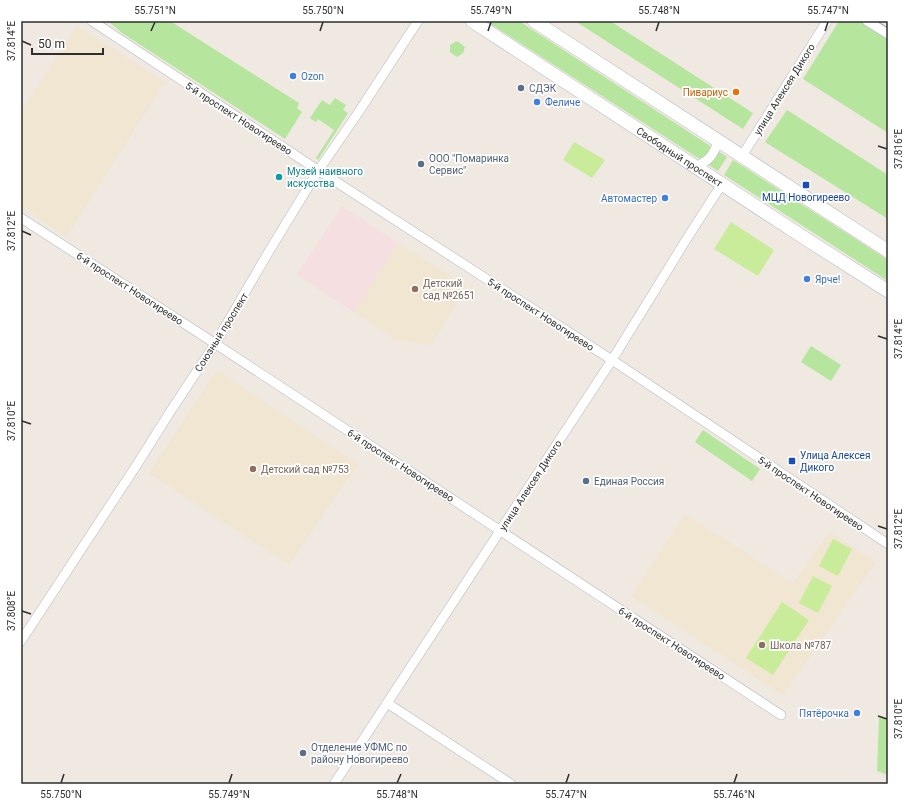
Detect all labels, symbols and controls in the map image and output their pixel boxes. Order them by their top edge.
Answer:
text: 55.751°N [134,5,176,16]
text: 55.750°N [302,5,344,16]
text: 55.749°N [470,5,512,16]
text: 55.748°N [638,5,680,16]
text: 55.747°N [807,5,849,16]
text: 37.814°E [6,21,17,61]
scale bar [32,30,103,56]
text: 50 m [38,37,65,51]
street label: улица Алексея Дикого [752,41,817,137]
marker: Ozon [288,71,298,81]
place label: Ozon [301,71,324,82]
street label: 5-й проспект Новогиреево [183,80,294,157]
marker: СДЭК [516,83,526,93]
place label: СДЭК [529,83,557,94]
place label: Пивариус [683,87,728,98]
marker: Пивариус [731,87,741,97]
place label: Феличе [545,96,580,108]
marker: Феличе [532,97,542,107]
street label: Свободный проспект [634,125,725,189]
text: 37.816°E [893,129,904,169]
place label: ООО "Помаринка Сервис" [429,153,509,176]
marker: ООО "Помаринка Сервис" [416,159,426,169]
place label: Музей наивного искусства [287,166,363,189]
marker: Музей наивного искусства [274,172,284,182]
marker: МЦД Новогиреево [801,180,811,190]
place label: МЦД Новогиреево [762,192,850,203]
place label: Автомастер [601,193,657,204]
marker: Автомастер [660,193,670,203]
text: 37.812°E [6,211,17,251]
street label: 6-й проспект Новогиреево [74,250,185,327]
marker: Ярче! [802,274,812,284]
place label: Ярче! [815,274,840,285]
street label: 5-й проспект Новогиреево [485,276,596,353]
place label: Детский сад №2651 [423,278,475,301]
marker: Детский сад №2651 [410,284,420,294]
street label: Союзный проспект [193,291,250,374]
text: 37.814°E [893,319,904,359]
text: 37.810°E [6,401,17,441]
street label: 6-й проспект Новогиреево [345,427,456,504]
street label: улица Алексея Дикого [497,438,564,533]
place label: Улица Алексея Дикого [800,450,870,473]
street label: 5-й проспект Новогиреево [756,454,866,533]
marker: Улица Алексея Дикого [787,456,797,466]
marker: Детский сад №753 [248,464,258,474]
place label: Детский сад №753 [261,464,349,475]
marker: Единая Россия [581,476,591,486]
place label: Единая Россия [594,476,664,487]
text: 37.812°E [893,509,904,549]
text: 37.808°E [6,591,17,631]
street label: 6-й проспект Новогиреево [616,605,727,682]
marker: Школа №787 [757,640,767,650]
place label: Школа №787 [770,640,832,651]
text: 37.810°E [893,699,904,739]
place label: Пятёрочка [799,708,849,719]
marker: Пятёрочка [852,708,862,718]
place label: Отделение УФМС по району Новогиреево [311,741,409,765]
marker: Отделение УФМС по району Новогиреево [298,748,308,758]
text: 55.750°N [40,789,82,800]
text: 55.749°N [208,789,250,800]
text: 55.748°N [376,789,418,800]
text: 55.747°N [545,789,587,800]
text: 55.746°N [713,789,755,800]

